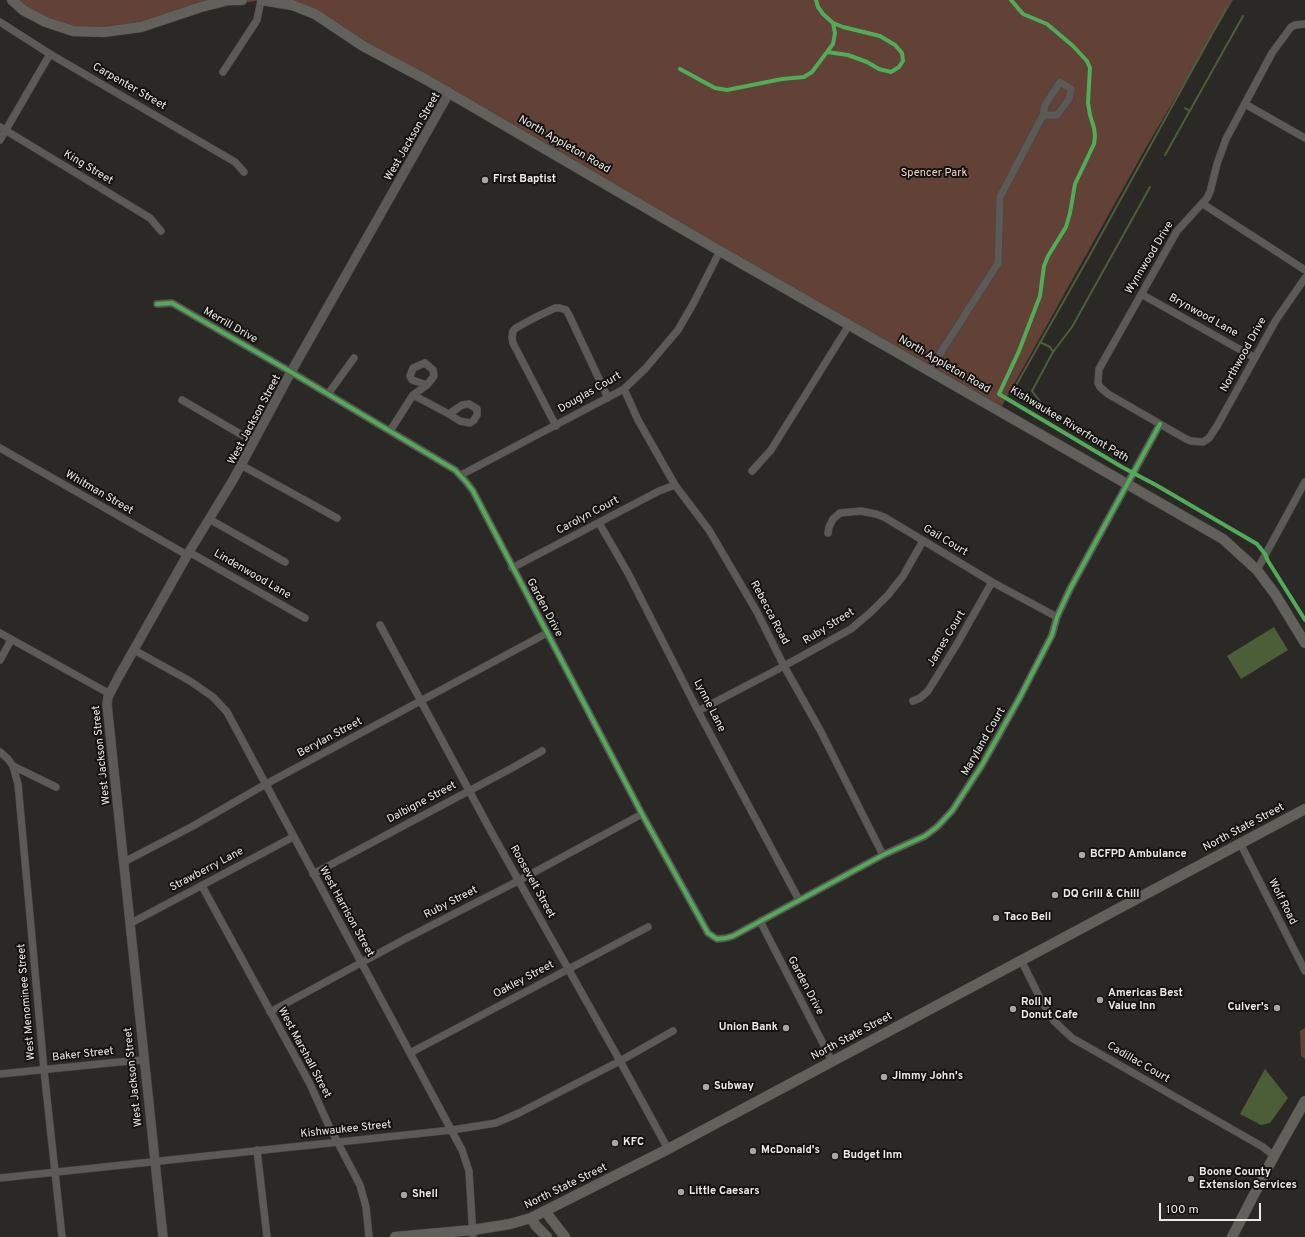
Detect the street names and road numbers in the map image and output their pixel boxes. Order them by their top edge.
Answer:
street label: Carpenter Street [90,61,168,113]
street label: West Jackson Street [382,90,444,184]
street label: North Appleton Road [516,113,612,177]
street label: King Street [61,148,115,188]
street label: Wynnwood Drive [1123,219,1177,297]
street label: Brynwood Lane [1166,292,1240,340]
street label: Merrill Drive [200,305,260,347]
street label: Northwood Drive [1218,315,1270,395]
street label: North Appleton Road [896,333,992,397]
street label: Douglas Court [556,370,624,416]
street label: West Jackson Street [226,373,284,467]
street label: Kishwaukee Riverfront Path [1007,384,1131,466]
street label: Whitman Street [63,468,135,518]
street label: Carolyn Court [554,494,622,538]
street label: Gail Court [920,523,970,559]
street label: Lindenwood Lane [211,548,293,602]
street label: Garden Drive [523,576,565,640]
street label: Rebecca Road [747,579,791,647]
street label: Ruby Street [801,606,857,648]
street label: James Court [925,609,969,669]
street label: Lynne Lane [690,678,728,734]
street label: West Jackson Street [90,705,114,805]
street label: Maryland Court [959,705,1009,779]
street label: Berylan Street [295,715,365,761]
street label: Dalbigne Street [385,779,459,827]
street label: North State Street [1201,801,1287,855]
street label: Roosevelt Street [506,843,558,921]
street label: Strawberry Lane [168,845,246,895]
street label: West Harrison Street [316,864,376,960]
street label: Wolf Road [1265,877,1299,927]
street label: Ruby Street [422,884,480,922]
street label: West Menominee Street [15,943,39,1061]
street label: Garden Drive [784,954,826,1018]
street label: Oakley Street [491,959,557,1001]
street label: West Marshall Street [274,1005,334,1101]
street label: North State Street [809,1010,895,1064]
street label: West Jackson Street [122,1027,146,1127]
street label: Cadillac Court [1104,1040,1172,1086]
street label: Baker Street [52,1045,114,1065]
street label: Kishwaukee Street [300,1119,392,1141]
street label: North State Street [523,1161,609,1213]

